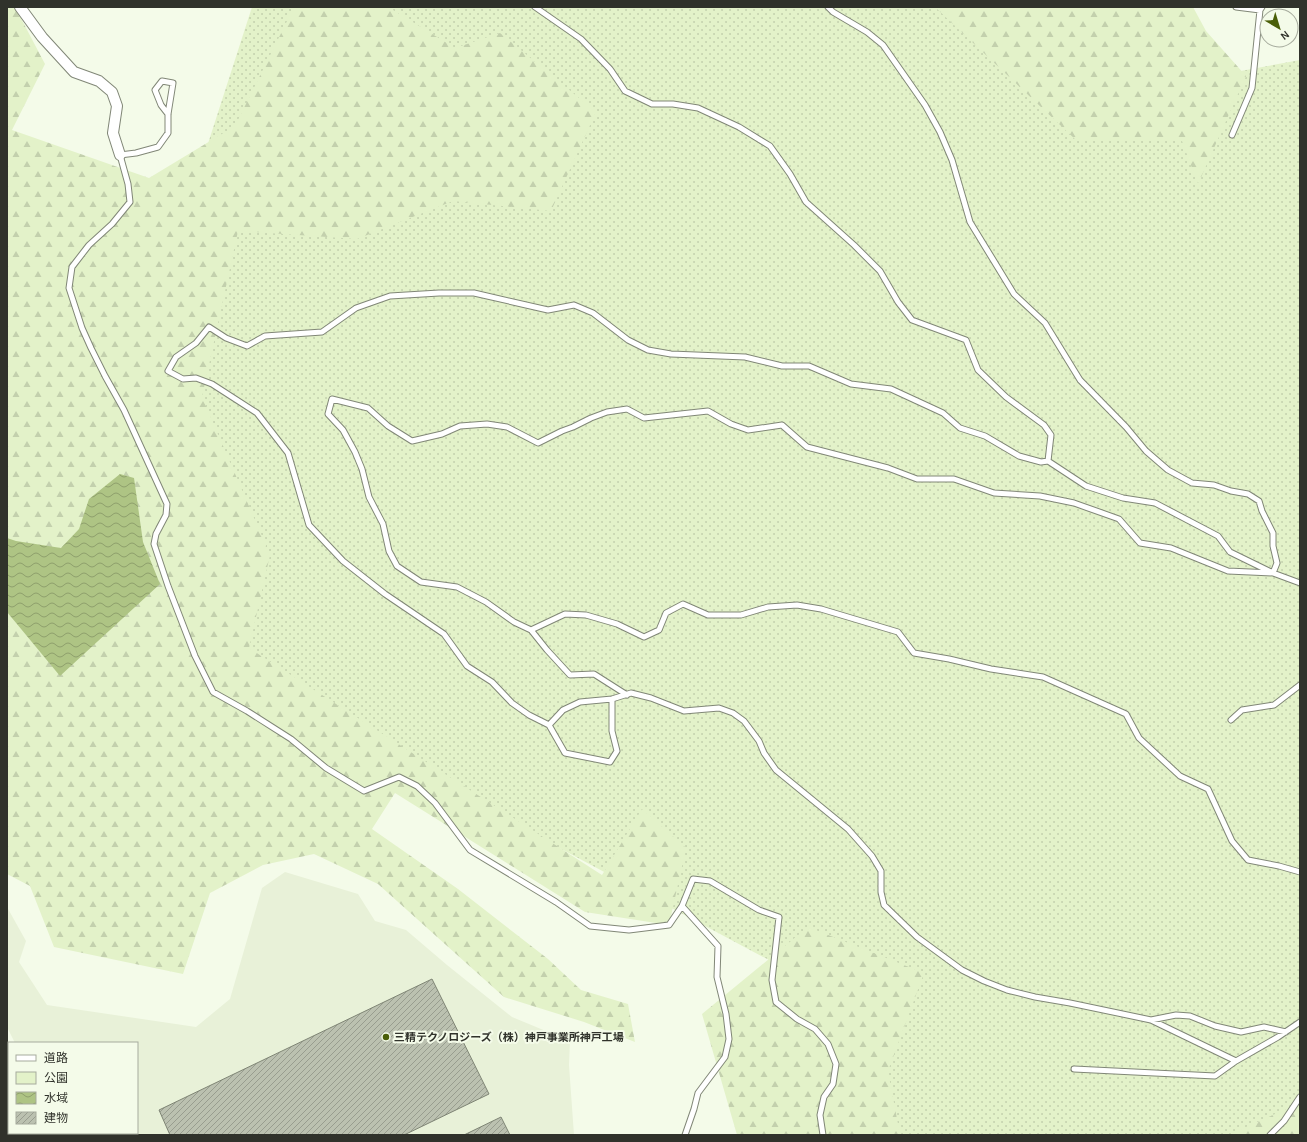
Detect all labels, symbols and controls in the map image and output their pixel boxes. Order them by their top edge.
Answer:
north arrow [1259,8,1299,48]
text: N [1278,29,1291,42]
place label: 三精テクノロジーズ（株）神戸事業所神戸工場 [394,1031,624,1043]
marker: 三精テクノロジーズ（株）神戸事業所神戸工場 [381,1032,391,1042]
legend [8,1042,138,1134]
text: 道路 [44,1051,68,1064]
text: 公園 [44,1072,68,1084]
text: 水域 [44,1092,68,1104]
text: 建物 [44,1111,68,1124]

